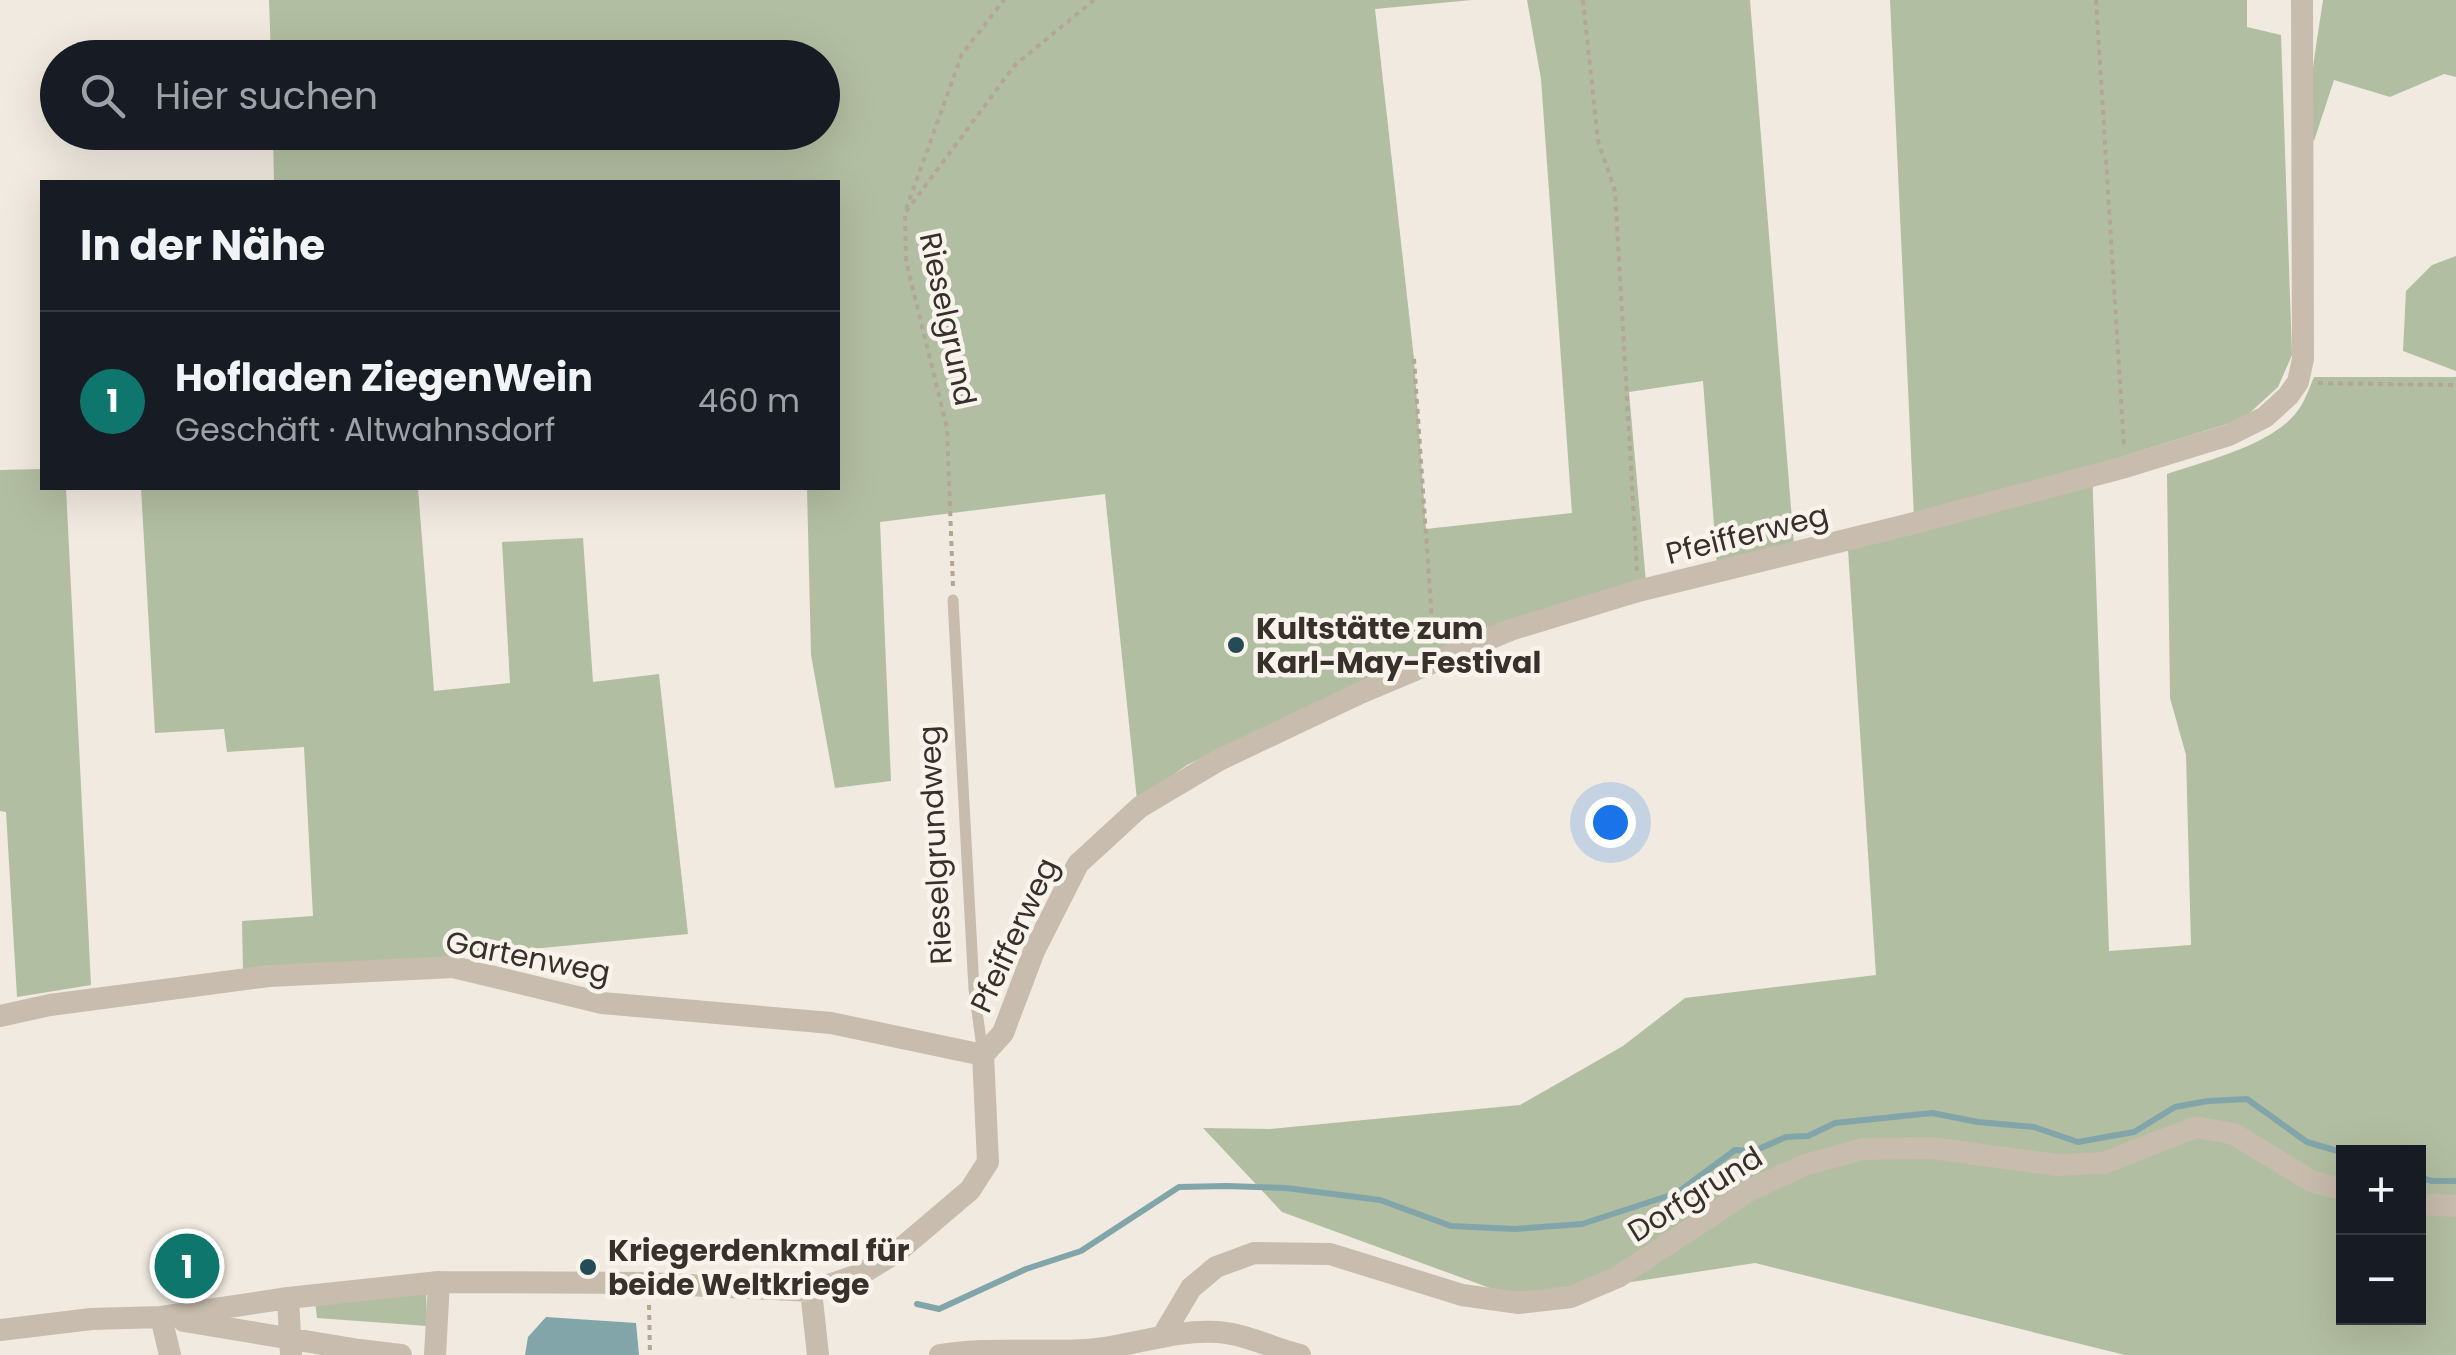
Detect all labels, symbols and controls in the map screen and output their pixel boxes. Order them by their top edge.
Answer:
search box [40,40,840,150]
icon: search [75,68,130,123]
text: Hier suchen [155,69,378,122]
text: In der Nähe [80,216,325,275]
street label: Rieselgrund [909,228,987,410]
text: Hofladen ZiegenWein [175,351,593,404]
text: 1 [106,378,119,423]
text: 460 m [698,378,800,423]
text: Geschäft · Altwahnsdorf [175,407,555,452]
street label: Pfeifferweg [1661,493,1833,575]
place label: Kultstätte zum Karl-May-Festival [1256,607,1541,684]
marker: Kultstätte zum Karl-May-Festival [1225,634,1247,656]
street label: Rieselgrundweg [907,724,963,966]
your location [1585,797,1636,848]
street label: Pfeifferweg [959,851,1069,1019]
street label: Gartenweg [442,920,614,994]
street label: Dorfgrund [1619,1136,1771,1252]
map controls [2336,1145,2426,1325]
button: + [2336,1145,2426,1235]
pin: 1 [154,1228,220,1304]
place label: Kriegerdenkmal für beide Weltkriege [608,1229,910,1306]
button: − [2336,1235,2426,1325]
marker: Kriegerdenkmal für beide Weltkriege [577,1256,599,1278]

